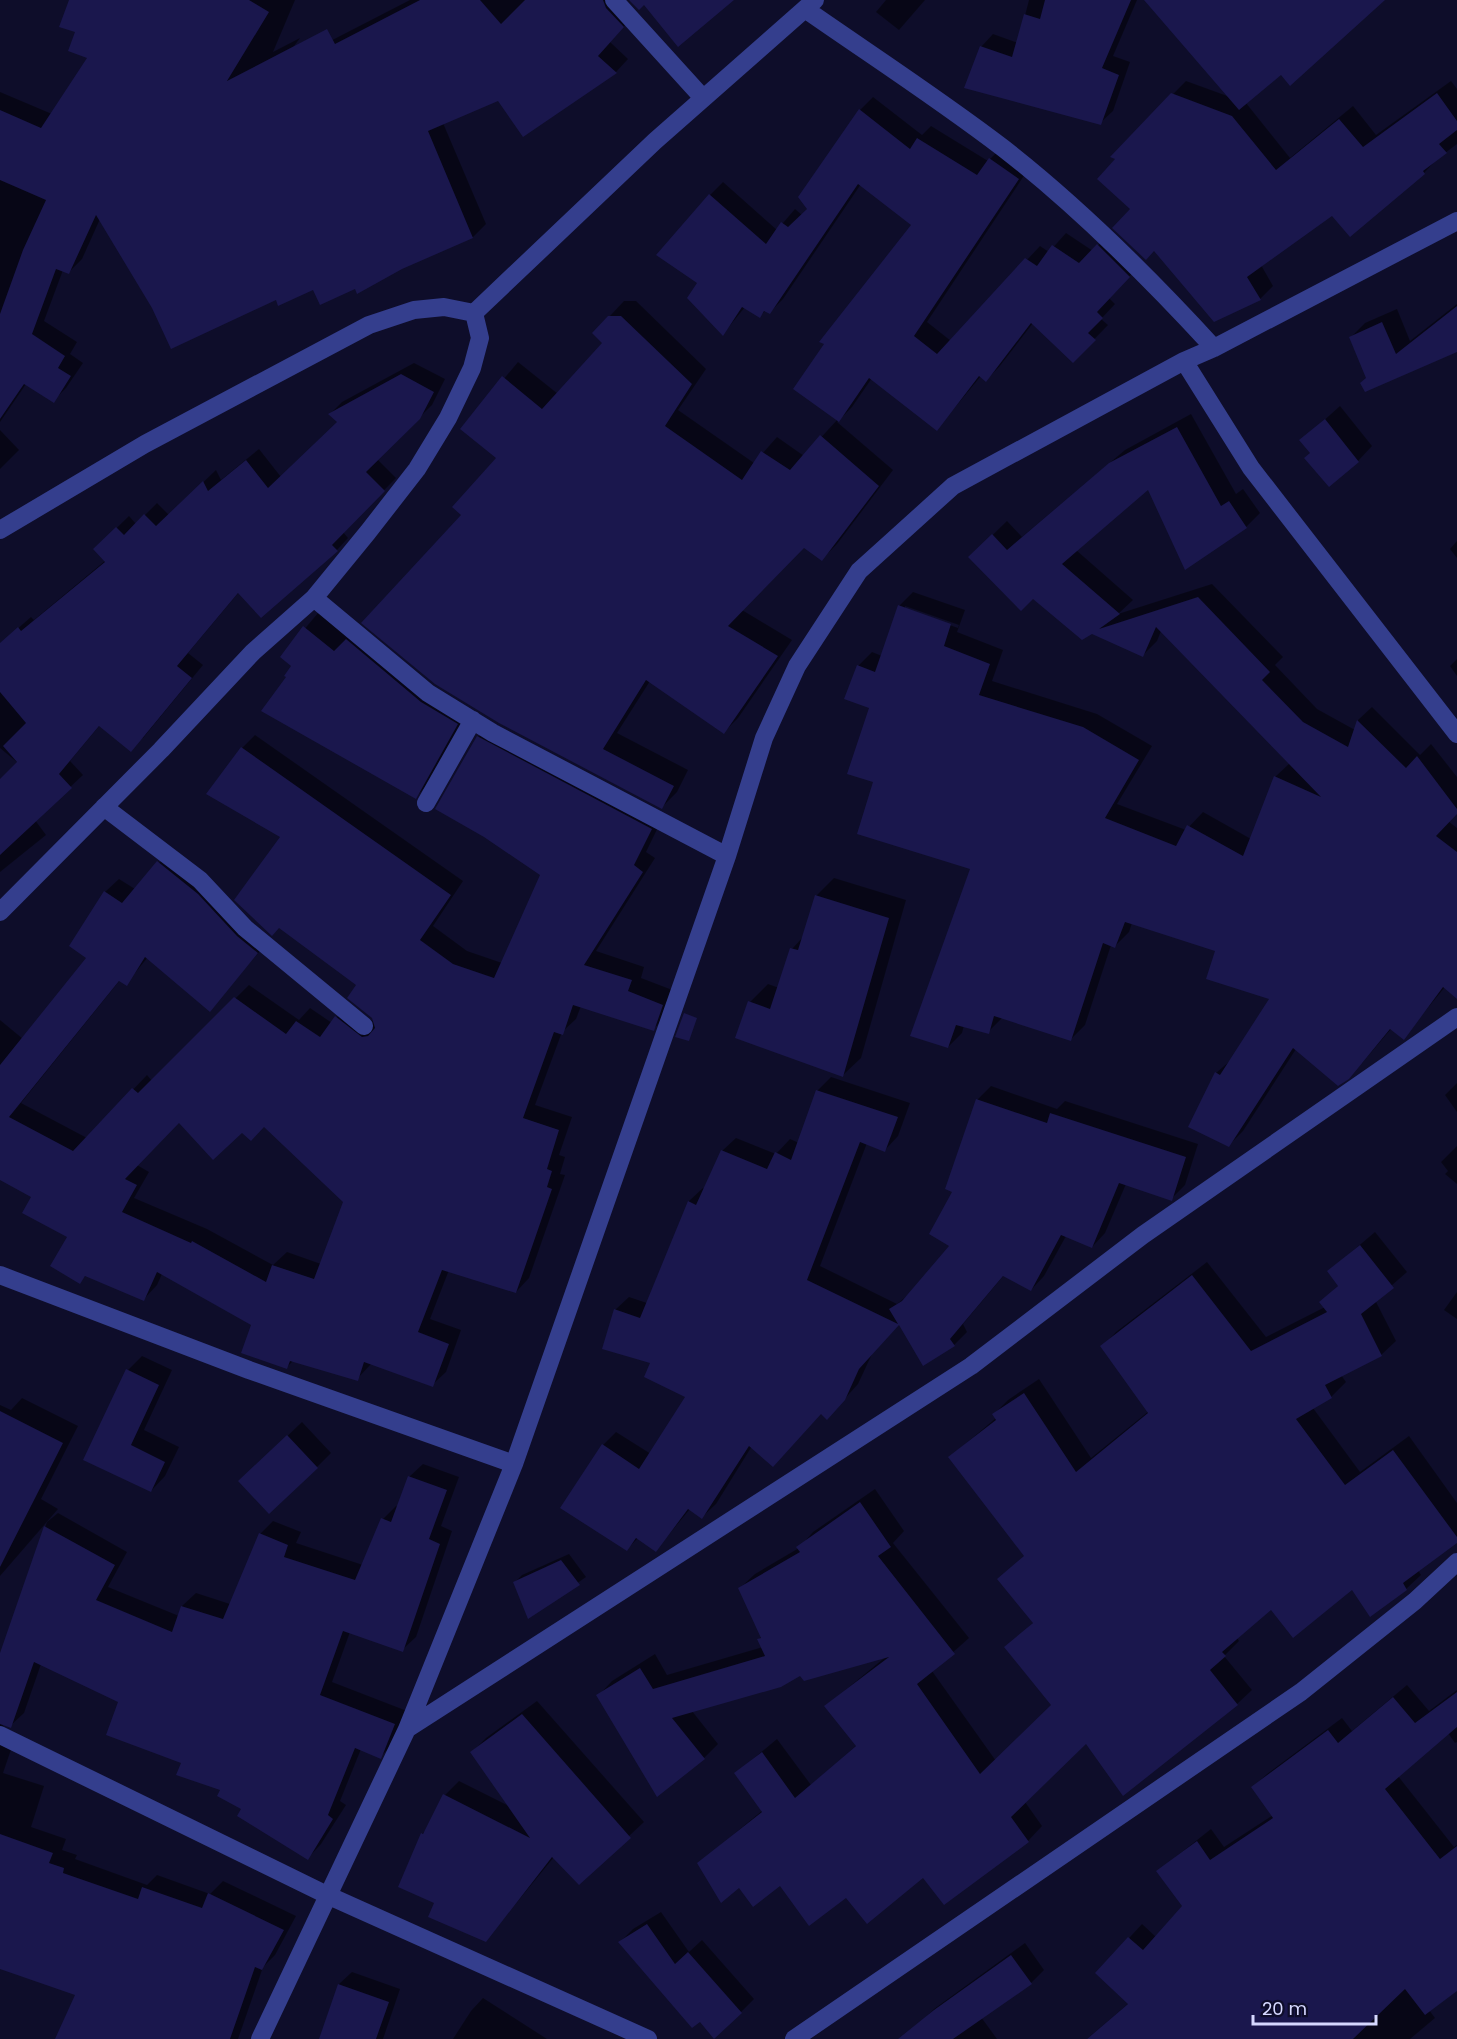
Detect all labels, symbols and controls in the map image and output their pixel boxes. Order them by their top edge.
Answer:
scale bar [1253,1988,1376,2026]
text: 20 m [1262,1996,1307,2021]

